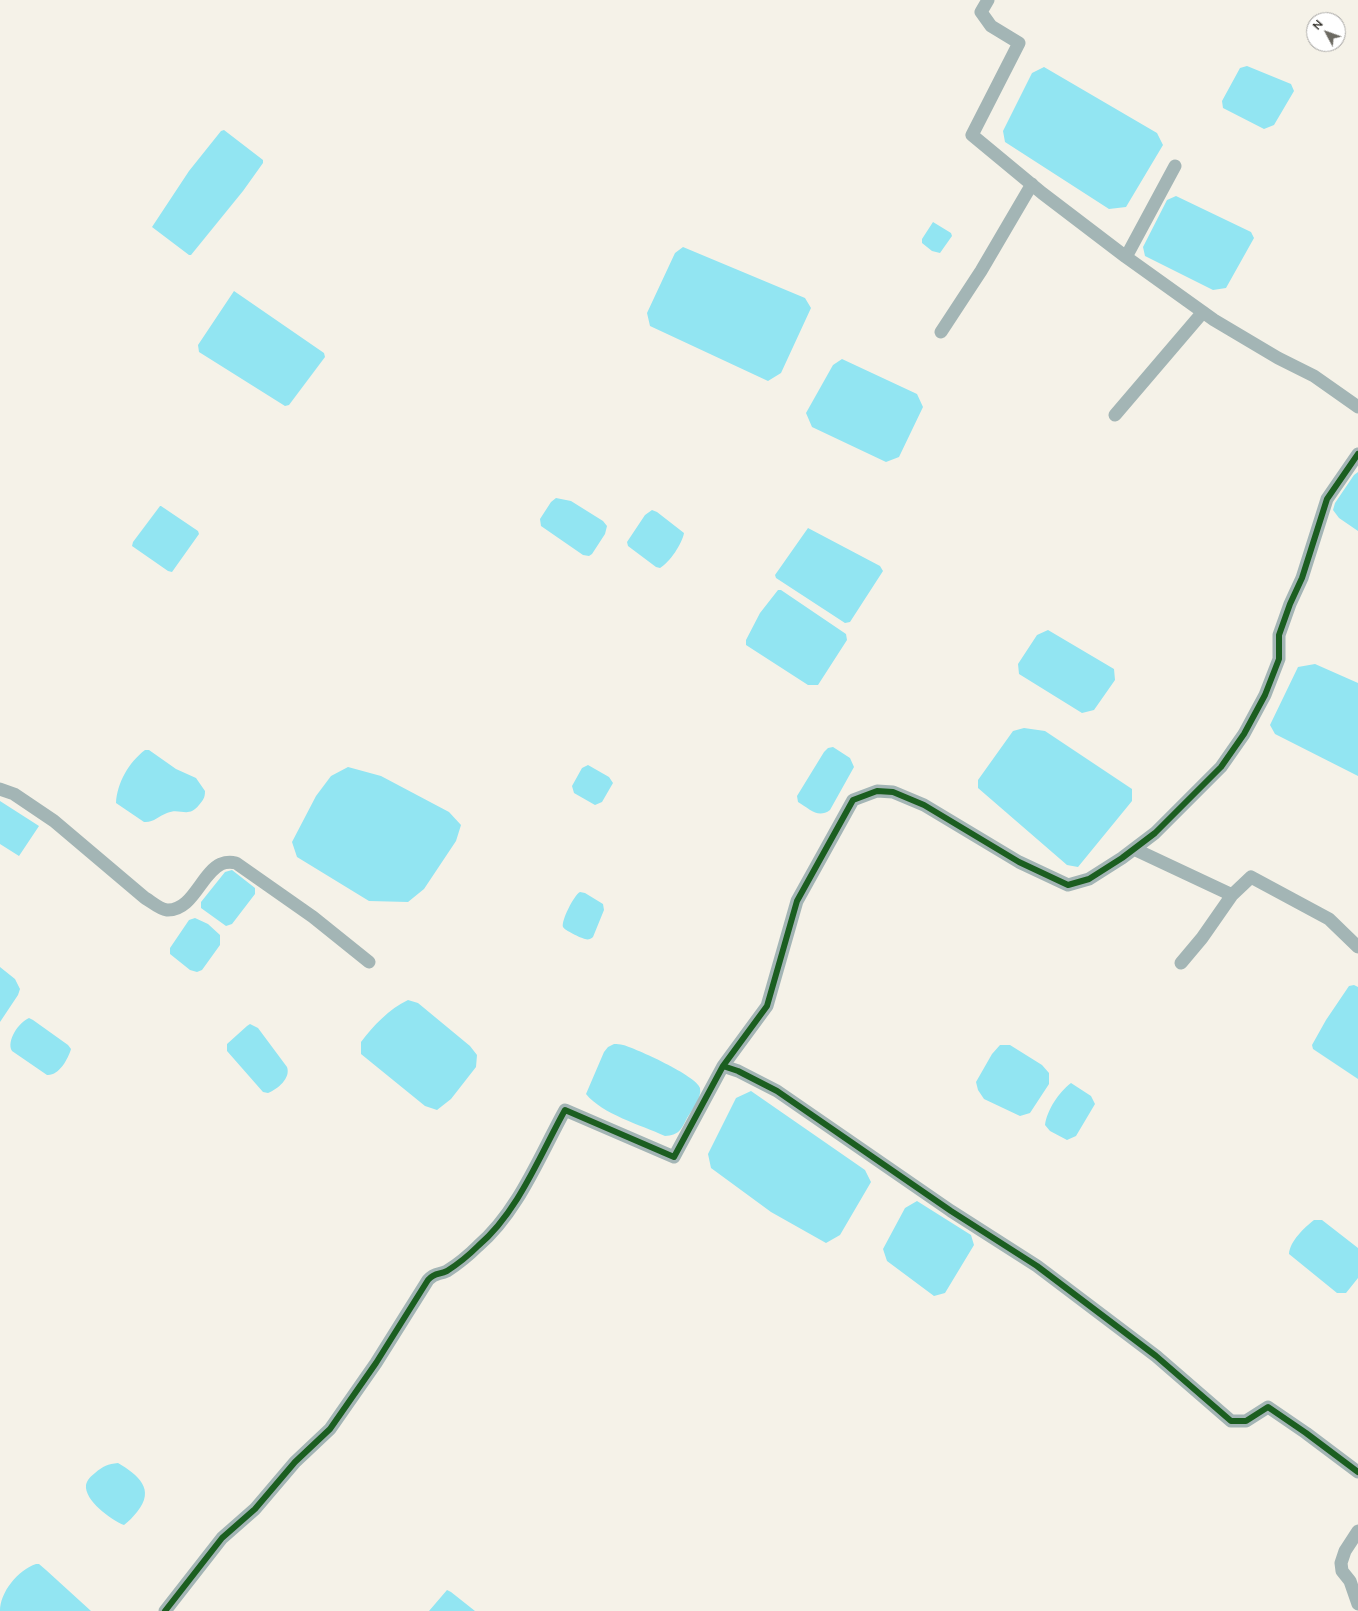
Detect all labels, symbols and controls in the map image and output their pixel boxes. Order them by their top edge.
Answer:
north arrow [1306,12,1346,52]
text: N [1310,17,1325,32]

